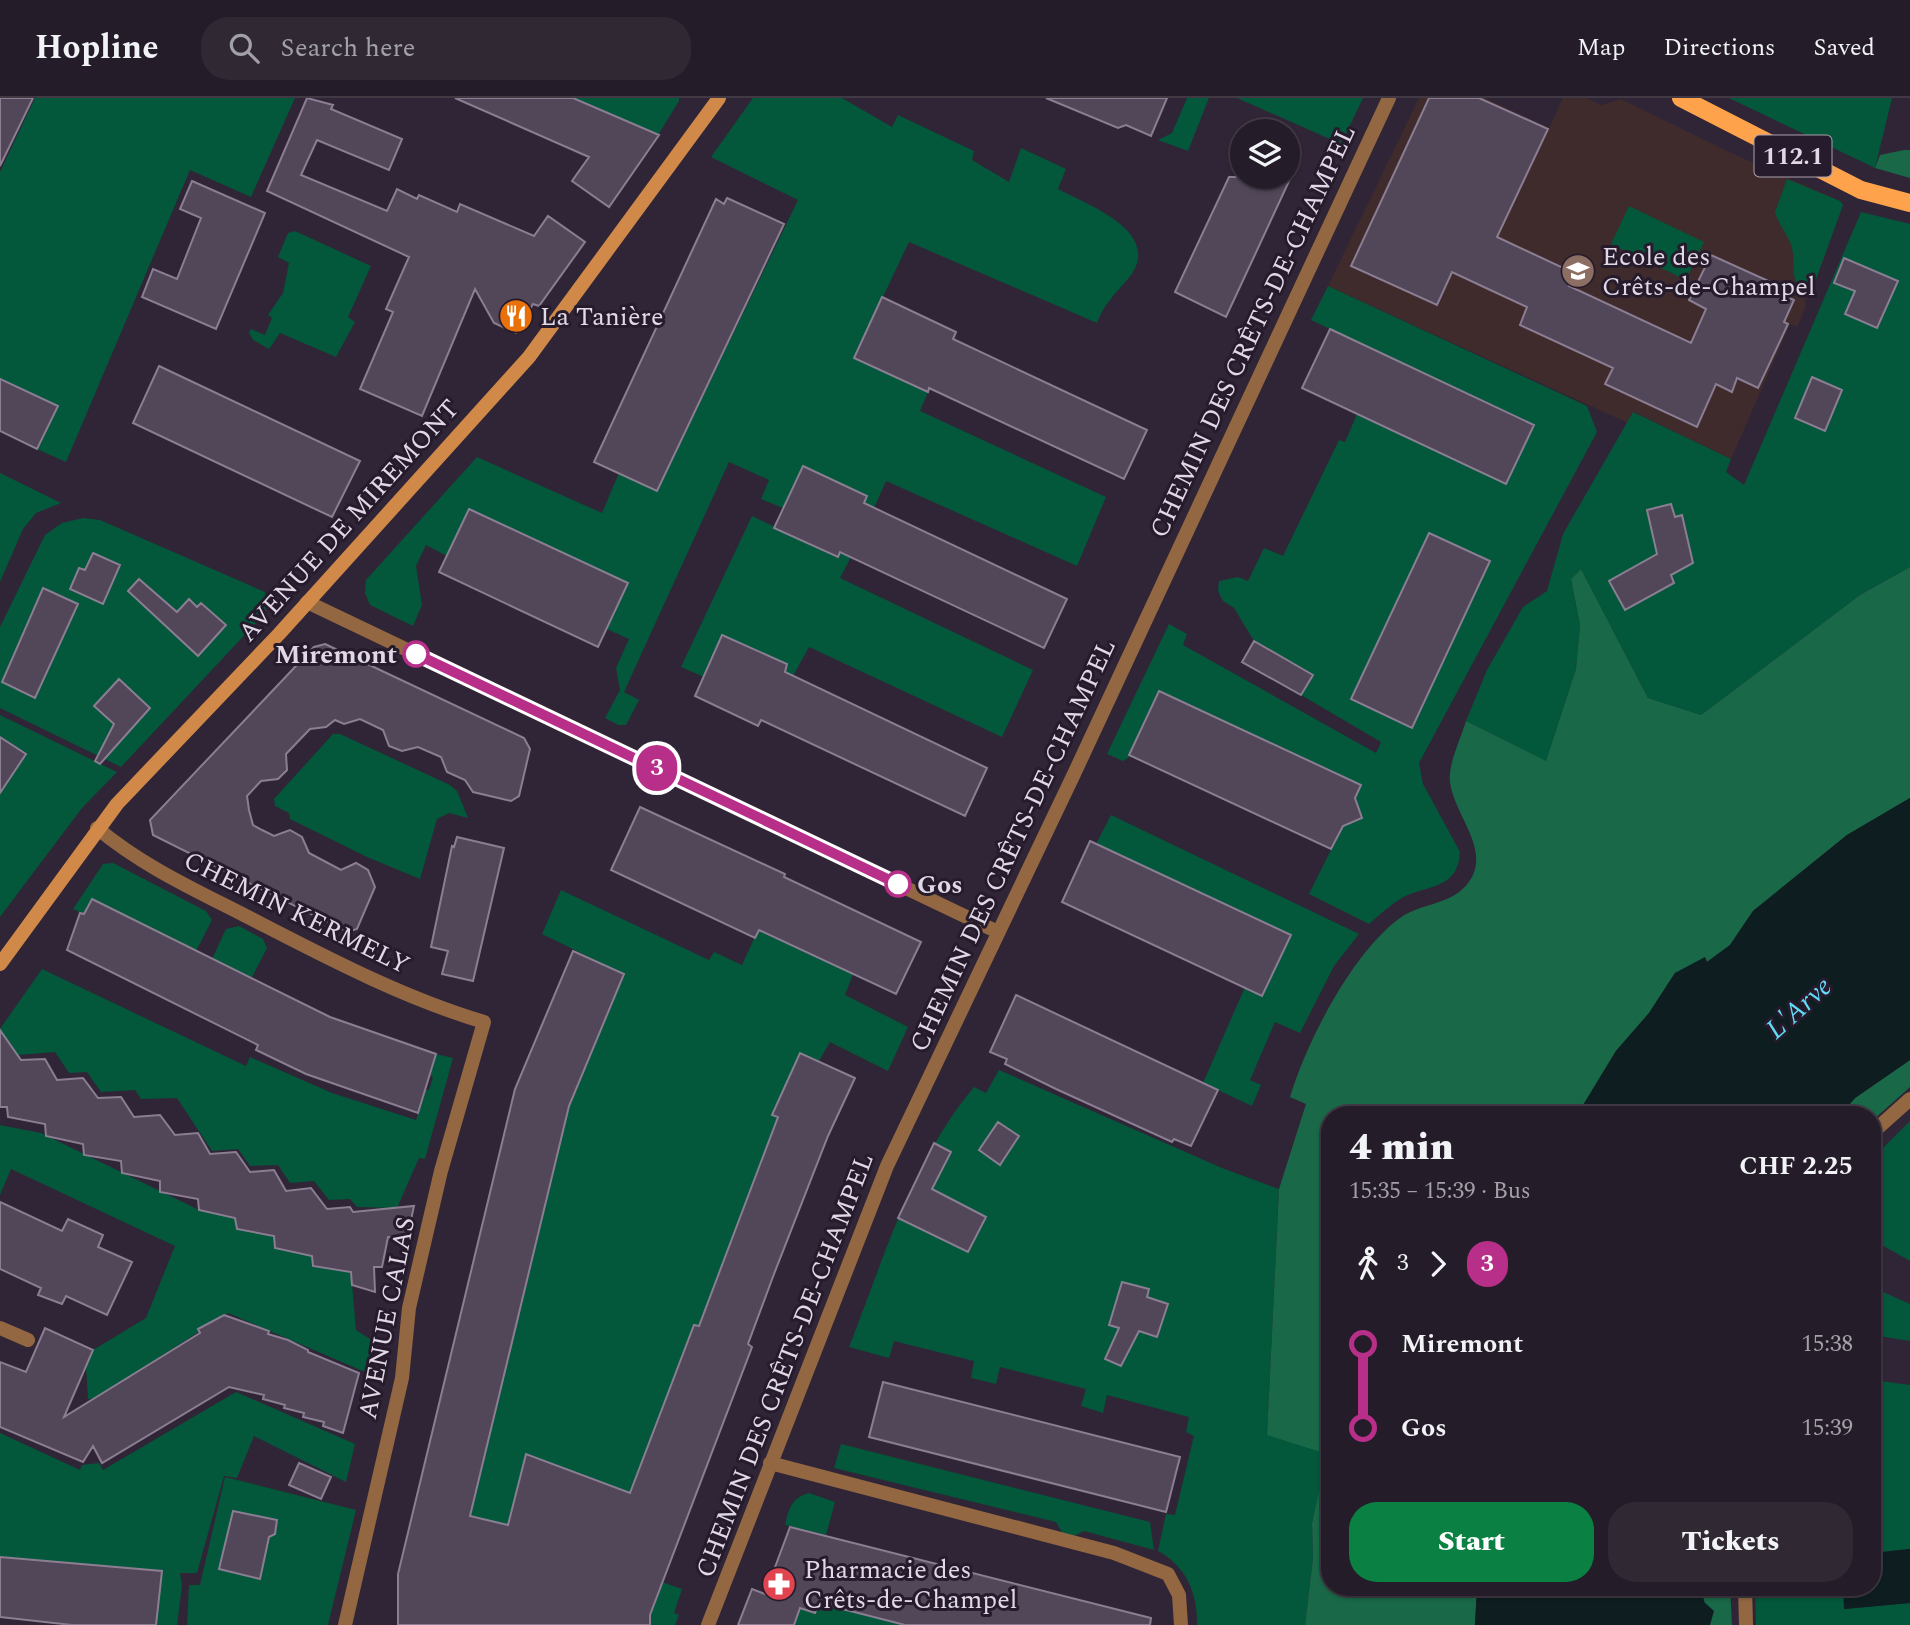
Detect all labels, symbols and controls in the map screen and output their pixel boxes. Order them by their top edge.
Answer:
search box [201,17,691,80]
text: Hopline [35,23,159,73]
text: Search here [281,28,415,68]
icon: search [225,29,263,67]
text: Map [1577,30,1625,66]
text: Directions [1663,30,1775,66]
text: Saved [1813,30,1875,66]
street label: CHEMIN DES CRÊTS-DE-CHAMPEL [1139,118,1367,545]
map controls [1230,119,1300,189]
button: layers [1230,119,1300,189]
road number: 112.1 [1755,136,1832,176]
place label: Ecole des Crêts-de-Champel [1602,237,1815,307]
school or university icon: Ecole des Crêts-de-Champel [1559,252,1597,290]
restaurant icon: La Tanière [497,297,535,335]
place label: La Tanière [540,297,663,337]
street label: AVENUE DE MIREMONT [228,390,469,651]
street label: CHEMIN DES CRÊTS-DE-CHAMPEL [899,632,1127,1059]
place label: Miremont [275,635,397,675]
marker: Miremont [403,641,429,667]
line badge: 3 [634,745,680,791]
text: 3 [650,750,664,786]
street label: CHEMIN KERMELY [177,841,416,985]
place label: Gos [917,865,963,905]
marker: Gos [885,871,911,897]
water label: L'Arve [1756,966,1842,1050]
text: 4 min [1349,1119,1454,1177]
text: CHF 2.25 [1739,1146,1853,1186]
street label: CHEMIN DES CRÊTS-DE-CHAMPEL [685,1147,885,1583]
text: 15:35 – 15:39 · Bus [1349,1174,1531,1209]
street label: AVENUE CALAS [348,1214,426,1423]
icon: walk [1349,1245,1387,1283]
icon: forward [1419,1245,1457,1283]
text: 3 [1397,1246,1409,1281]
text: 3 [1481,1246,1494,1282]
text: Miremont [1401,1324,1523,1364]
text: 15:38 [1801,1327,1853,1362]
text: Gos [1401,1408,1447,1448]
text: 15:39 [1801,1411,1853,1446]
button: Start [1349,1502,1594,1582]
button: Tickets [1608,1502,1853,1582]
place label: Pharmacie des Crêts-de-Champel [804,1550,1017,1620]
pharmacy icon: Pharmacie des Crêts-de-Champel [760,1565,798,1603]

